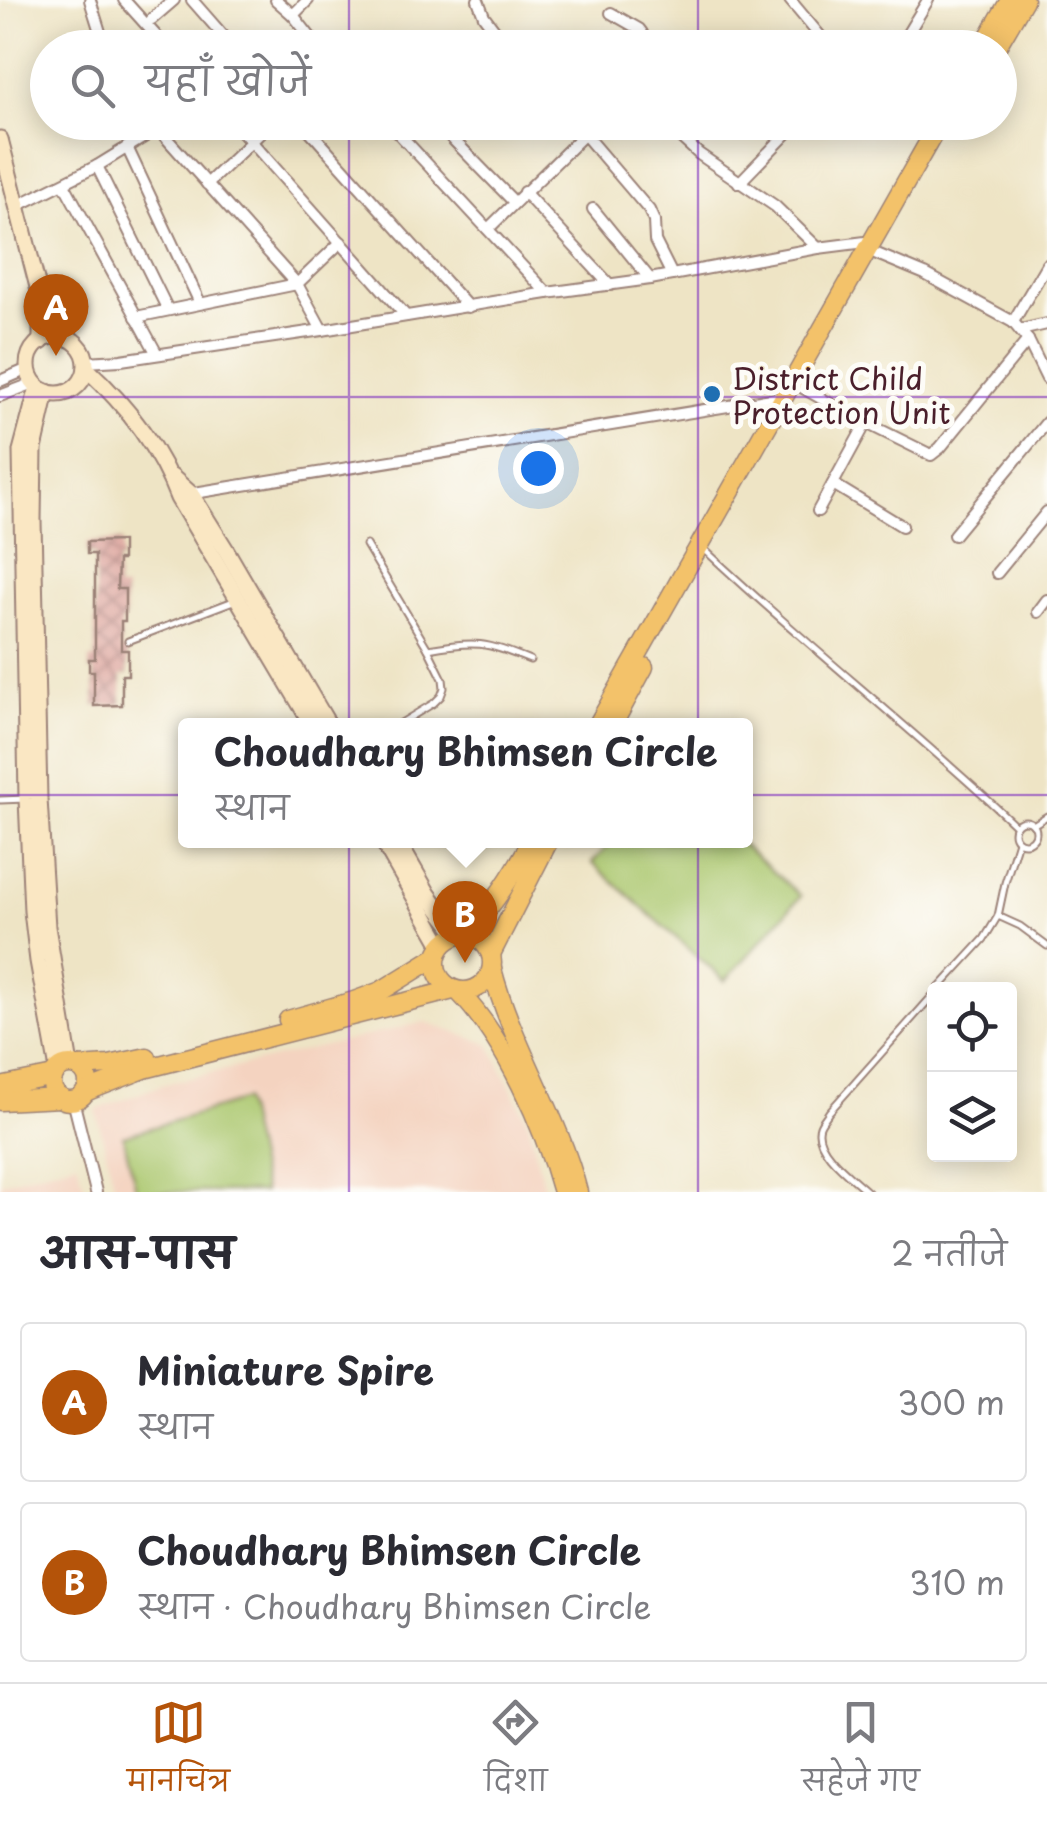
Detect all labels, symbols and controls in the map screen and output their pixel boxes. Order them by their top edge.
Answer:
search box [30,30,1017,140]
text: यहाँ खोजें [145,51,311,108]
icon: search [65,58,120,113]
pin: A [23,274,88,356]
place label: District Child Protection Unit [732,355,950,434]
marker: District Child Protection Unit [701,383,723,405]
your location [513,443,564,494]
popup [178,718,753,848]
text: Choudhary Bhimsen Circle [214,722,717,779]
text: स्थान [214,783,289,831]
pin: B [432,880,498,963]
map controls [927,982,1017,1162]
button: locate [927,982,1017,1072]
button: layers [927,1072,1017,1162]
text: आस-पास [40,1219,235,1282]
text: 2 नतीजे [891,1229,1007,1277]
text: Miniature Spire [137,1341,434,1398]
text: A [62,1378,87,1426]
text: 300 m [897,1378,1005,1426]
text: स्थान [137,1402,213,1450]
text: Choudhary Bhimsen Circle [137,1521,641,1578]
text: B [64,1558,85,1606]
text: 310 m [909,1558,1005,1606]
text: स्थान · Choudhary Bhimsen Circle [137,1582,652,1630]
tab: मानचित्र [127,1695,230,1812]
tab: दिशा [484,1695,547,1812]
tab: सहेजे गए [802,1695,920,1812]

